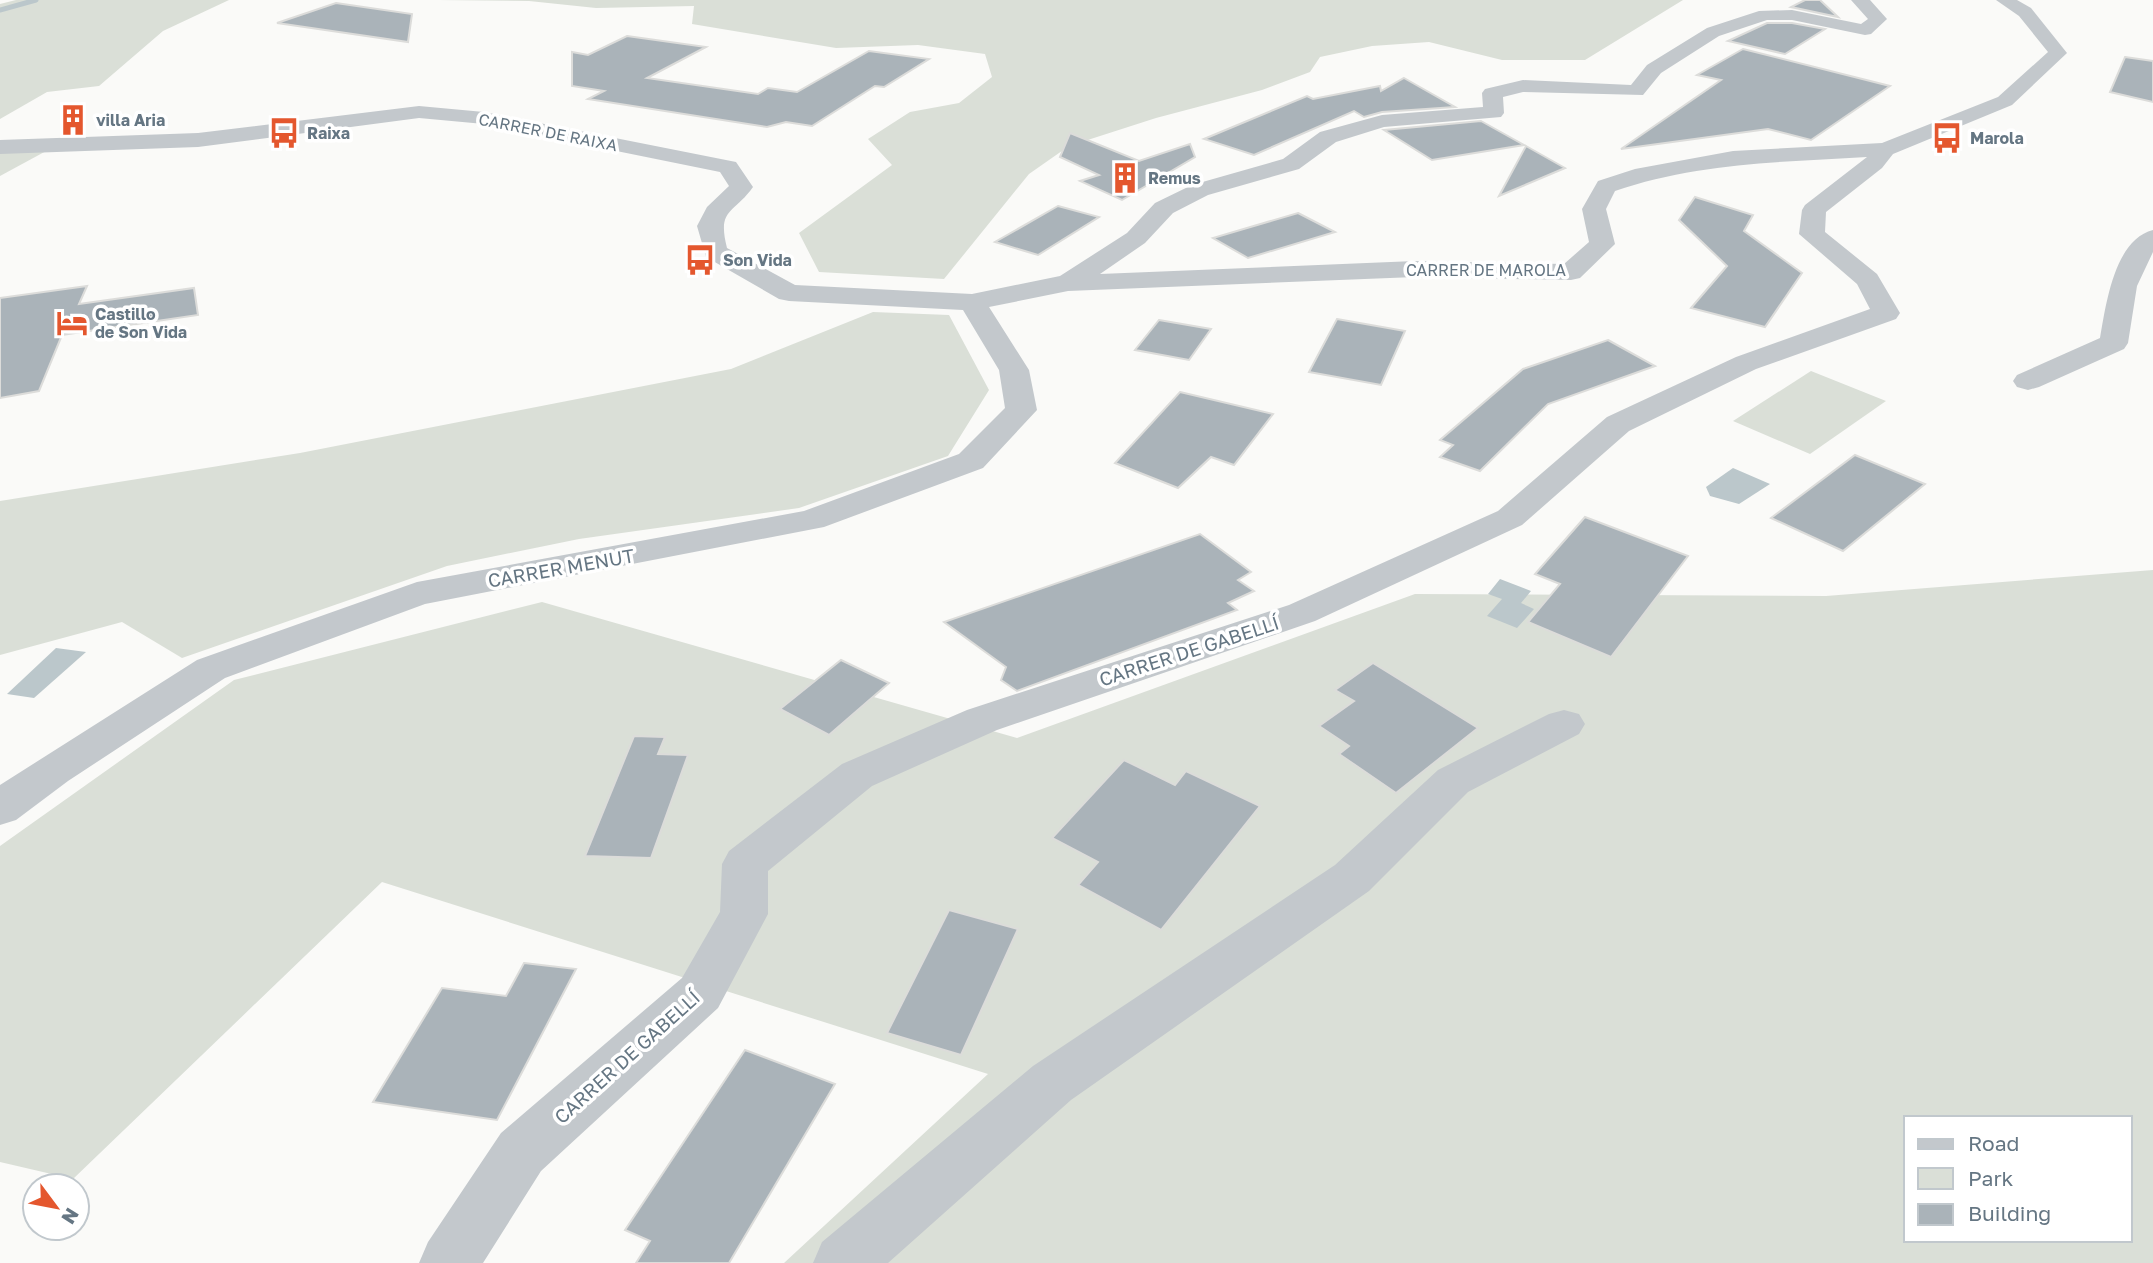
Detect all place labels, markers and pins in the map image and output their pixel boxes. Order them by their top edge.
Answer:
building icon: villa Aria [56,103,90,137]
place label: villa Aria [96,110,165,130]
bus stop icon: Raixa [267,116,301,150]
bus stop icon: Marola [1930,121,1964,155]
place label: Raixa [307,123,350,143]
place label: Marola [1970,128,2024,148]
building icon: Remus [1108,161,1142,195]
place label: Remus [1148,168,1201,188]
bus stop icon: Son Vida [683,243,717,277]
place label: Son Vida [723,250,792,270]
place label: Castillo de Son Vida [95,304,187,342]
hotel icon: Castillo de Son Vida [55,306,89,340]

